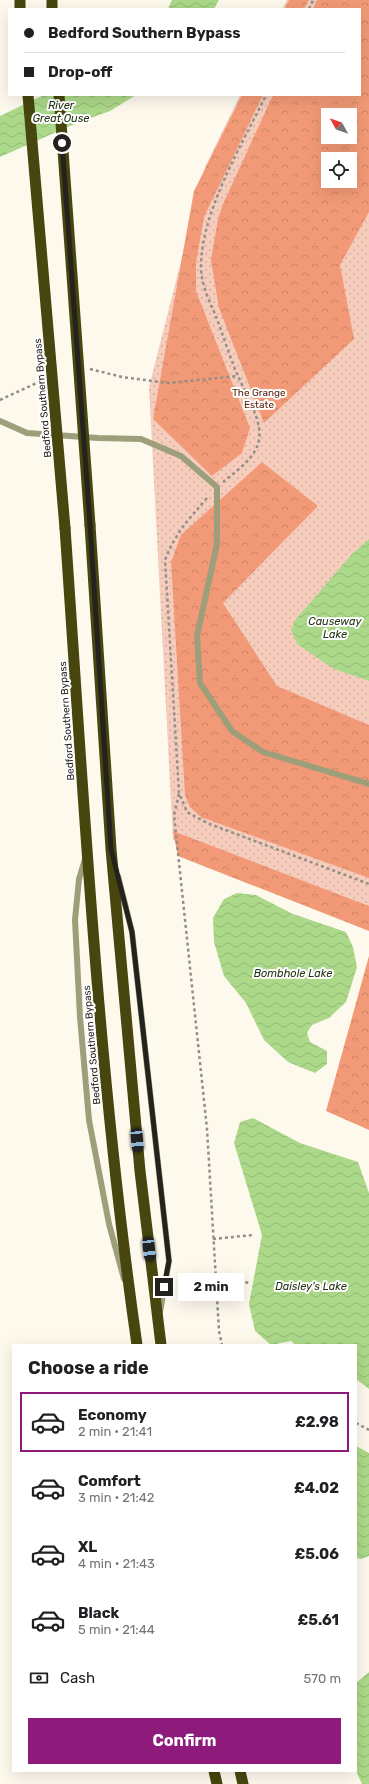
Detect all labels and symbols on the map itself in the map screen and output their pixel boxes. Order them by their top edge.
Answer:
water label: River Great Ouse [33,99,90,125]
north arrow [321,108,357,144]
route start [53,134,71,152]
street label: Bedford Southern Bypass [32,338,54,458]
park label: The Grange Estate [232,387,286,411]
water label: Causeway Lake [308,615,363,641]
street label: Bedford Southern Bypass [57,661,77,781]
water label: Bombhole Lake [254,967,332,980]
street label: Bedford Southern Bypass [81,985,103,1105]
car [130,1128,144,1152]
car [142,1236,156,1262]
callout: 2 min [178,1273,244,1301]
route end [155,1278,173,1296]
water label: Daisley's Lake [275,1280,347,1293]

